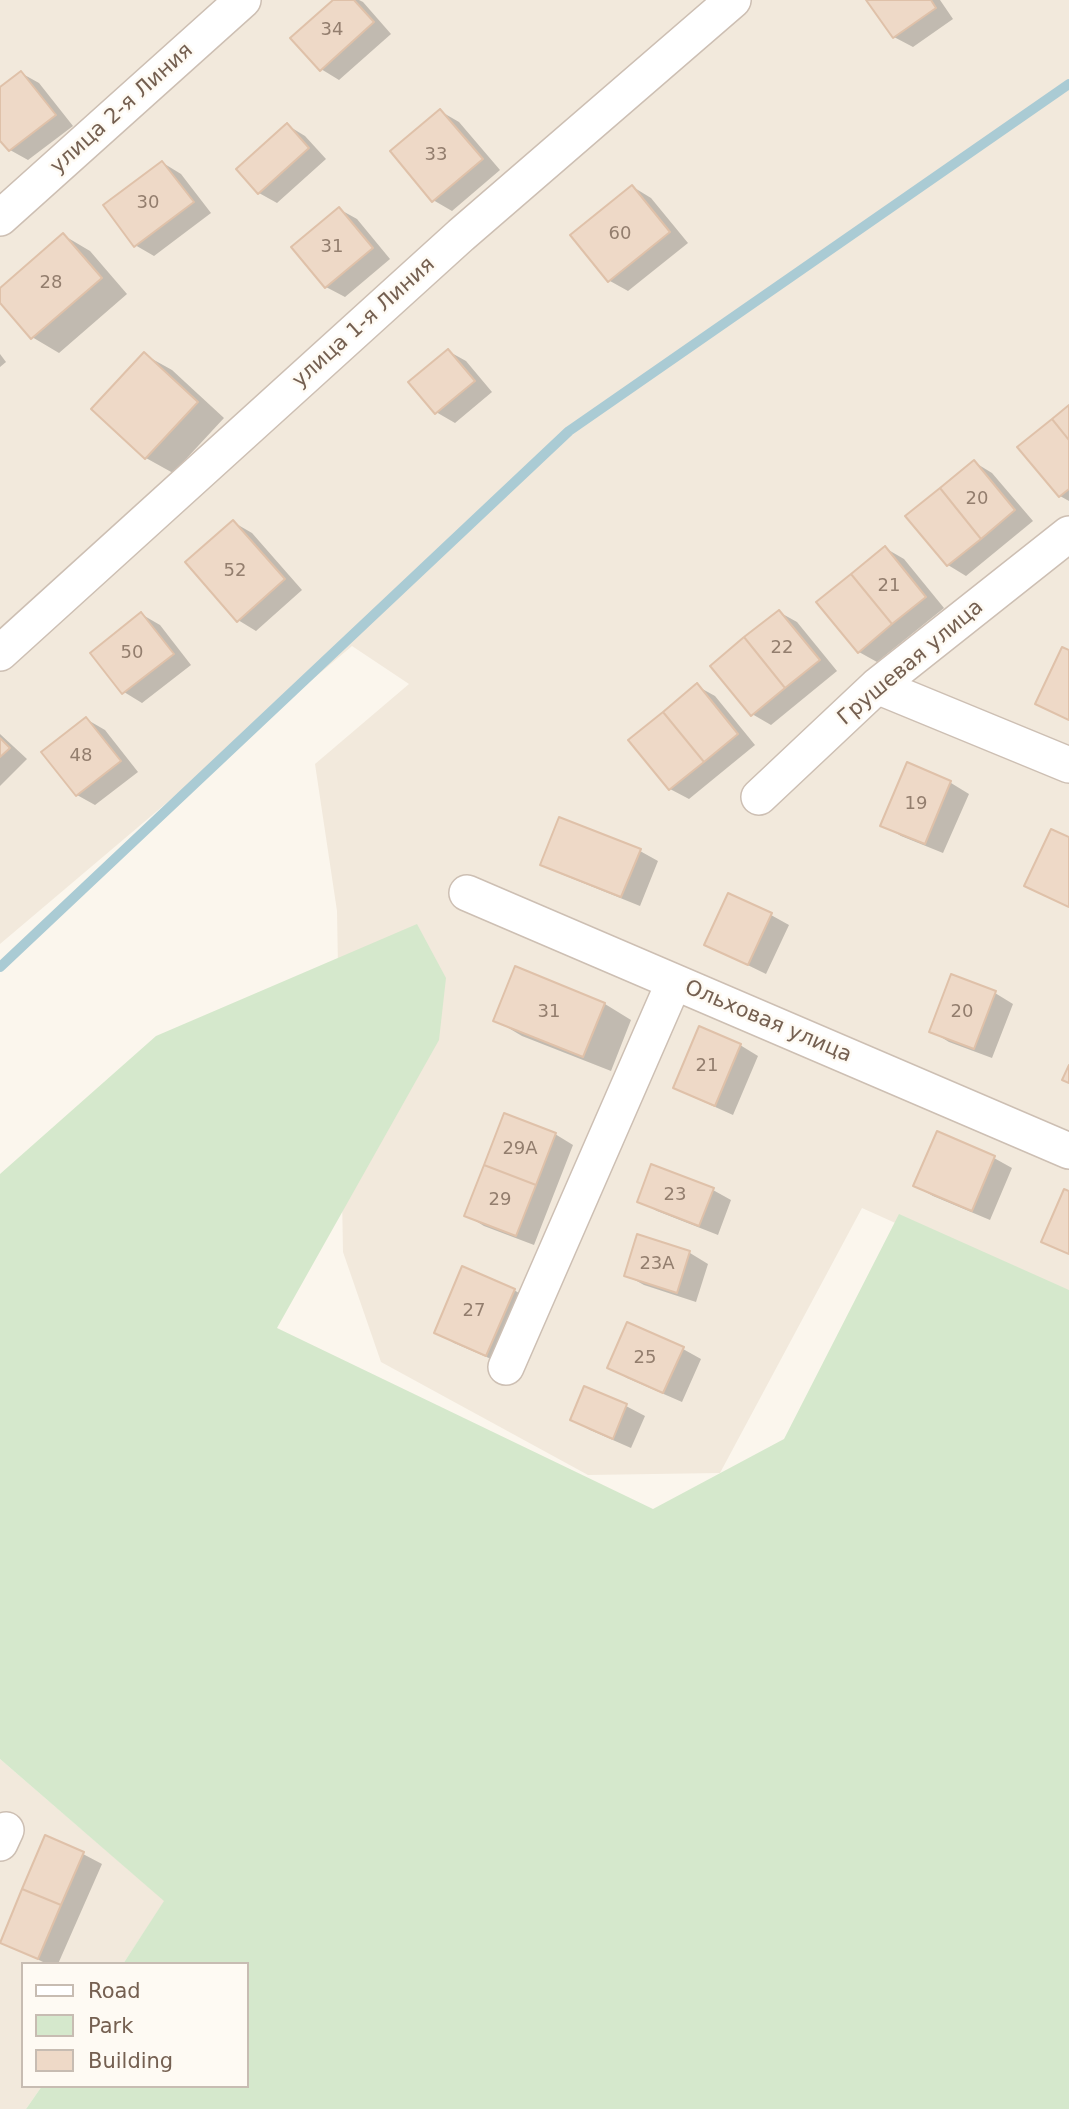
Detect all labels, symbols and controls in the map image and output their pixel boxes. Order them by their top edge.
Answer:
house number: 34 [321,19,343,41]
street label: улица 2-я Линия [46,38,198,180]
house number: 33 [425,144,447,166]
house number: 30 [137,192,159,214]
house number: 60 [609,223,631,245]
house number: 31 [321,236,343,258]
street label: улица 1-я Линия [288,252,440,394]
house number: 28 [40,272,62,294]
house number: 20 [966,488,988,510]
house number: 52 [224,560,246,582]
house number: 21 [878,575,900,597]
street label: Грушевая улица [833,595,989,731]
house number: 22 [771,637,793,659]
house number: 50 [121,642,143,664]
house number: 48 [70,745,92,767]
house number: 19 [905,793,927,815]
street label: Ольховая улица [681,975,855,1069]
house number: 31 [538,1001,560,1023]
house number: 20 [951,1001,973,1023]
house number: 21 [696,1055,718,1077]
house number: 29А [502,1138,538,1160]
house number: 23 [664,1184,686,1206]
house number: 29 [489,1189,511,1211]
house number: 23А [639,1253,675,1275]
house number: 27 [463,1300,485,1322]
house number: 25 [634,1347,656,1369]
legend [21,1962,248,2088]
text: Road [88,1979,141,2003]
text: Park [88,2014,133,2038]
text: Building [88,2049,173,2073]

